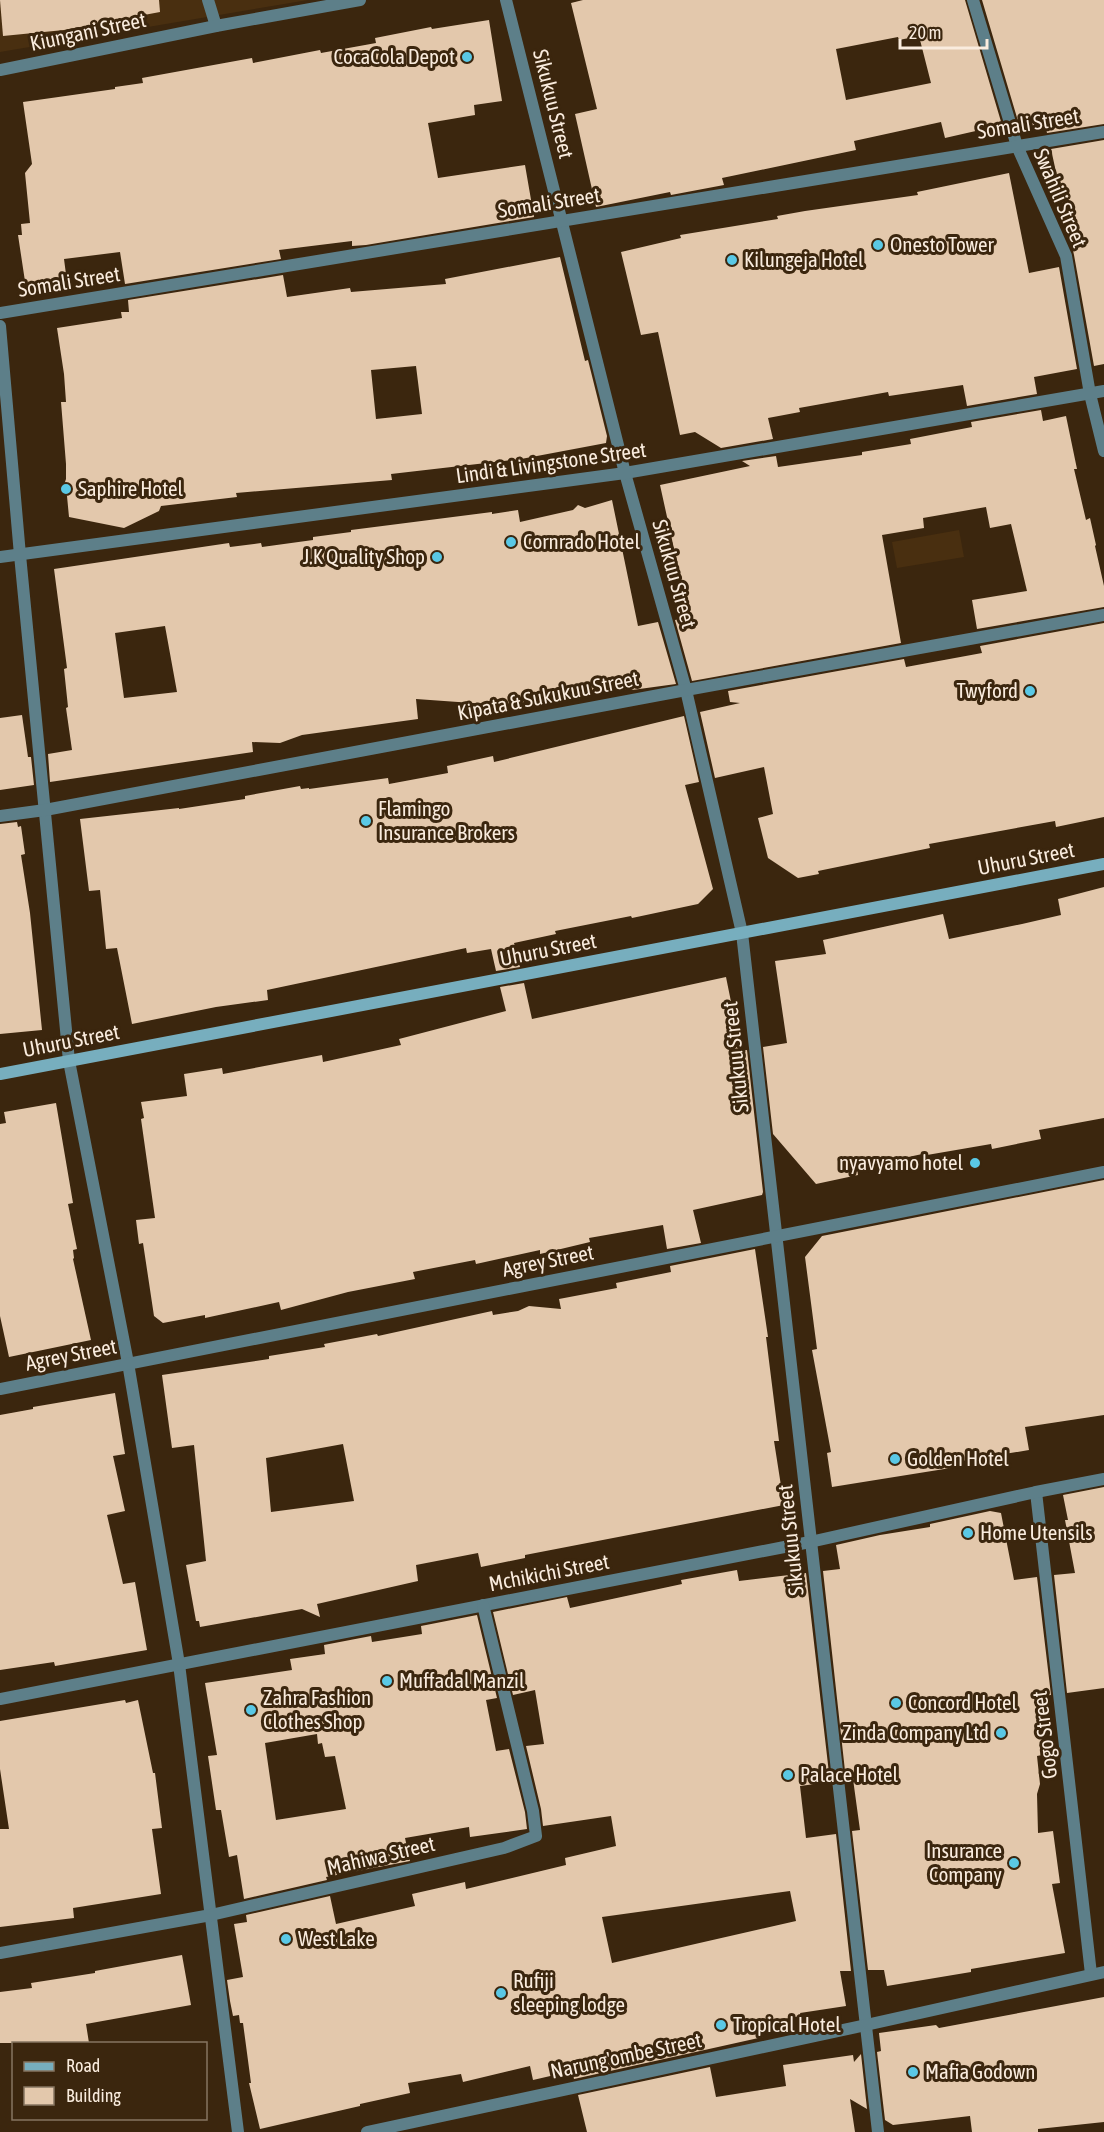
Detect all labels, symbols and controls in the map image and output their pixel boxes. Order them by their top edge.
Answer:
street label: Kiungani Street [28,7,148,55]
scale bar [900,12,987,50]
text: 20 m [909,22,941,43]
place label: CocaCola Depot [333,44,455,68]
street label: Sikukuu Street [529,47,579,161]
marker: CocaCola Depot [460,50,474,64]
street label: Somali Street [975,103,1081,143]
street label: Swahili Street [1029,145,1092,251]
street label: Somali Street [496,182,602,222]
place label: Onesto Tower [890,232,994,256]
marker: Onesto Tower [871,238,885,252]
place label: Kilungeja Hotel [744,247,864,271]
marker: Kilungeja Hotel [725,253,739,267]
street label: Somali Street [16,261,122,301]
street label: Lindi & Livingstone Street [454,437,648,487]
place label: Saphire Hotel [78,476,184,500]
marker: Saphire Hotel [59,482,73,496]
street label: Sikukuu Street [648,517,702,631]
place label: Cornrado Hotel [523,529,640,553]
marker: Cornrado Hotel [504,535,518,549]
place label: J.K Quality Shop [303,544,425,568]
marker: J.K Quality Shop [430,550,444,564]
street label: Kipata & Sukukuu Street [455,666,640,724]
place label: Twyford [957,678,1018,702]
marker: Twyford [1023,684,1037,698]
place label: Flamingo Insurance Brokers [378,796,515,844]
marker: Flamingo Insurance Brokers [359,814,373,828]
street label: Uhuru Street [975,837,1076,879]
street label: Uhuru Street [497,928,598,970]
street label: Sikukuu Street [717,1000,753,1114]
street label: Uhuru Street [20,1019,121,1061]
place label: nyavyamo hotel [839,1150,963,1174]
marker: nyavyamo hotel [968,1156,982,1170]
street label: Agrey Street [500,1239,595,1281]
street label: Agrey Street [23,1333,118,1375]
place label: Golden Hotel [907,1446,1009,1470]
marker: Golden Hotel [888,1452,902,1466]
street label: Sikukuu Street [772,1483,808,1597]
place label: Home Utensils [980,1520,1093,1544]
marker: Home Utensils [961,1526,975,1540]
street label: Mchikichi Street [487,1549,611,1595]
place label: Muffadal Manzil [399,1668,525,1692]
marker: Muffadal Manzil [380,1674,394,1688]
place label: Zahra Fashion Clothes Shop [263,1685,371,1733]
place label: Concord Hotel [908,1690,1018,1714]
street label: Gogo Street [1027,1690,1061,1780]
marker: Concord Hotel [889,1696,903,1710]
marker: Zahra Fashion Clothes Shop [244,1703,258,1717]
place label: Zinda Company Ltd [842,1720,989,1744]
marker: Zinda Company Ltd [994,1726,1008,1740]
place label: Palace Hotel [800,1762,899,1786]
marker: Palace Hotel [781,1768,795,1782]
street label: Mahiwa Street [325,1831,437,1879]
place label: Insurance Company [926,1838,1002,1886]
marker: Insurance Company [1007,1856,1021,1870]
place label: West Lake [298,1926,375,1950]
marker: West Lake [279,1932,293,1946]
place label: Rufiji sleeping lodge [513,1968,625,2016]
marker: Rufiji sleeping lodge [494,1986,508,2000]
place label: Tropical Hotel [733,2012,841,2036]
marker: Tropical Hotel [714,2018,728,2032]
street label: Narung'ombe Street [548,2027,703,2083]
legend [12,2042,207,2120]
text: Road [66,2055,100,2076]
place label: Mafia Godown [925,2059,1035,2083]
marker: Mafia Godown [906,2065,920,2079]
text: Building [66,2085,121,2106]

